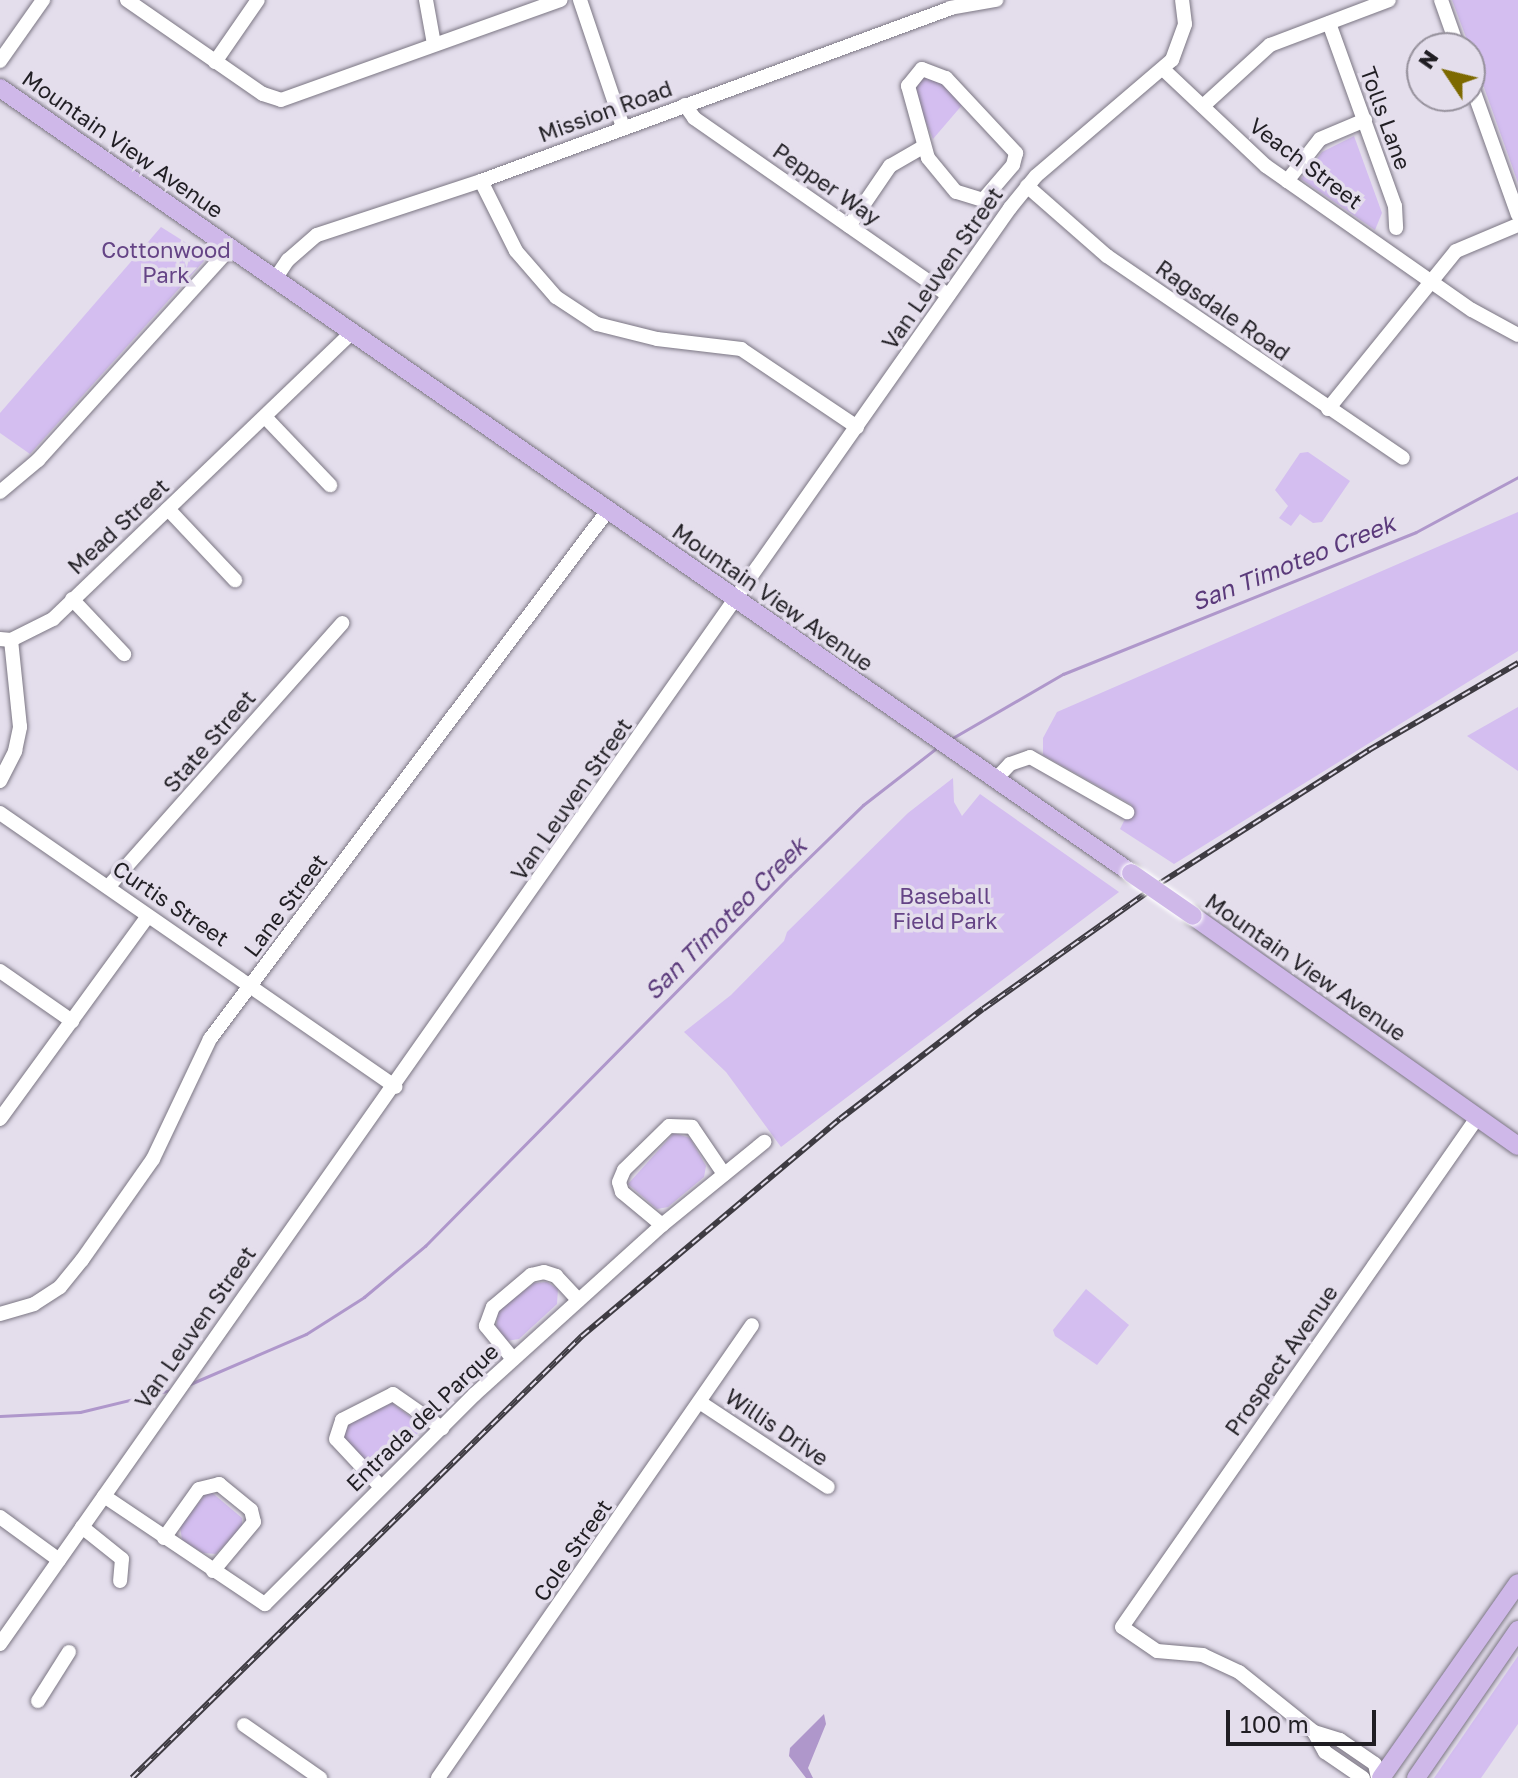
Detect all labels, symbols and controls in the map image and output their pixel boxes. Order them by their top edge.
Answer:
north arrow [1406,32,1486,112]
text: N [1412,45,1443,74]
street label: Tolls Lane [1355,63,1417,173]
street label: Mountain View Avenue [18,65,228,223]
street label: Mission Road [535,75,675,147]
street label: Veach Street [1244,112,1368,214]
street label: Pepper Way [768,137,886,231]
street label: Van Leuven Street [876,182,1008,354]
park label: Cottonwood Park [101,236,231,288]
street label: Ragsdale Road [1151,254,1295,366]
street label: Mead Street [62,473,174,579]
water label: San Timoteo Creek [1187,508,1399,616]
street label: Mountain View Avenue [668,518,878,676]
street label: State Street [157,684,261,798]
street label: Van Leuven Street [505,713,637,885]
water label: San Timoteo Creek [638,831,812,1005]
street label: Lane Street [238,848,332,962]
street label: Curtis Street [108,855,234,951]
park label: Baseball Field Park [892,882,998,934]
street label: Mountain View Avenue [1201,888,1411,1046]
street label: Van Leuven Street [129,1241,261,1413]
street label: Prospect Avenue [1219,1280,1343,1440]
street label: Entrada del Parque [340,1338,504,1496]
street label: Willis Drive [720,1383,834,1471]
street label: Cole Street [527,1494,617,1606]
scale bar [1230,1694,1380,1744]
text: 100 m [1240,1709,1309,1738]

